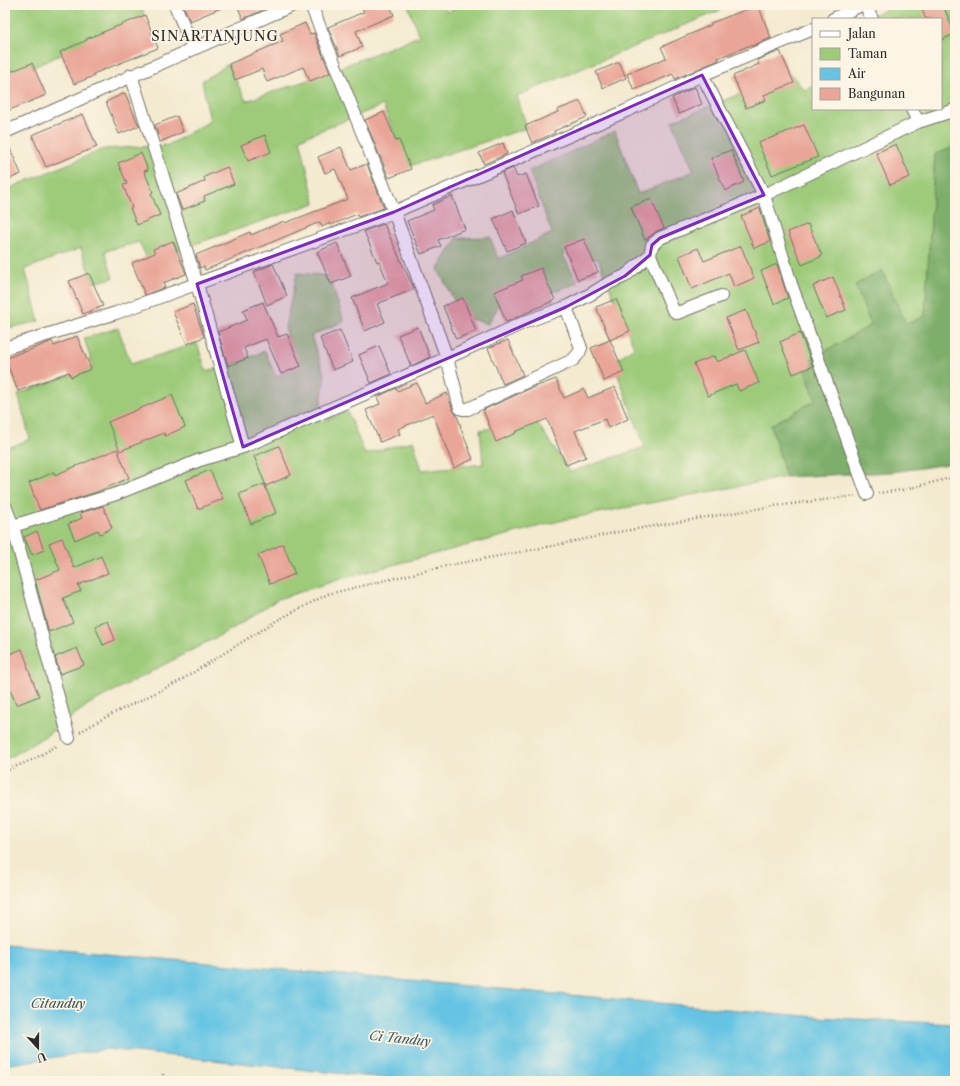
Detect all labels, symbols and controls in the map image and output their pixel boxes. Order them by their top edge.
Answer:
legend [812,18,942,110]
text: Jalan [846,26,876,41]
district label: SINARTANJUNG [151,27,279,45]
text: Taman [848,46,888,61]
text: Air [847,66,866,81]
text: Bangunan [848,86,906,101]
water label: Citanduy [31,995,86,1011]
water label: Ci Tanduy [368,1027,432,1049]
north arrow [18,1028,58,1068]
text: U [35,1049,48,1065]

